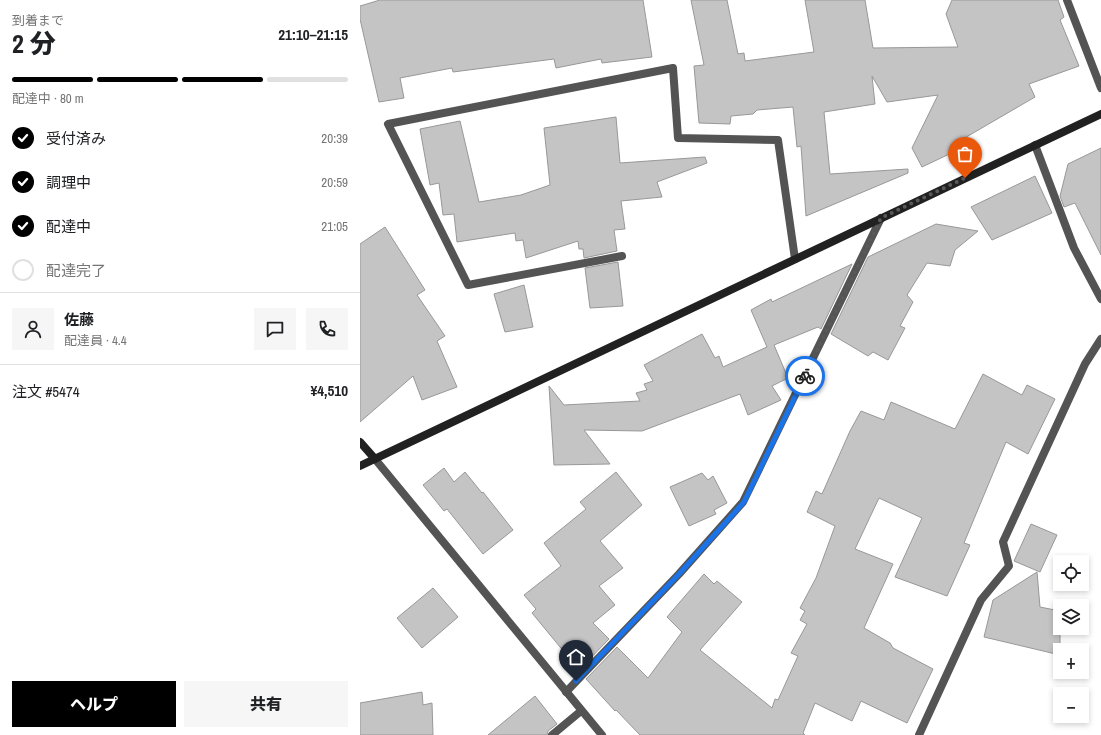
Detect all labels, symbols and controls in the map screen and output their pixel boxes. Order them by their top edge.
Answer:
text: 到着まで [12,12,64,29]
text: 21:10–21:15 [278,24,348,45]
text: 2 分 [12,26,56,61]
text: 配達中 · 80 m [12,90,84,107]
icon: check [12,127,34,149]
text: 受付済み [46,128,106,149]
text: 20:39 [321,130,348,147]
pin [948,137,982,178]
icon: bag [954,143,976,165]
icon: check [12,171,34,193]
text: 調理中 [46,172,91,193]
text: 20:59 [321,174,348,191]
icon: check [12,215,34,237]
text: 配達中 [46,216,91,237]
text: 21:05 [321,218,348,235]
text: 配達完了 [46,260,106,281]
button: person [12,308,54,350]
button: chat [254,308,296,350]
button: phone [306,308,348,350]
text: 佐藤 [64,309,94,330]
text: 配達員 · 4.4 [64,332,127,349]
courier [785,356,825,396]
icon: bike [794,365,816,387]
text: ¥4,510 [310,380,348,401]
text: 注文 #5474 [12,381,80,402]
map controls [1053,555,1089,723]
button: locate [1053,555,1089,591]
button: layers [1053,599,1089,635]
pin [559,640,593,681]
button: + [1053,643,1089,679]
icon: home [565,646,587,668]
button: ヘルプ [12,681,176,727]
button: 共有 [184,681,348,727]
button: − [1053,687,1089,723]

